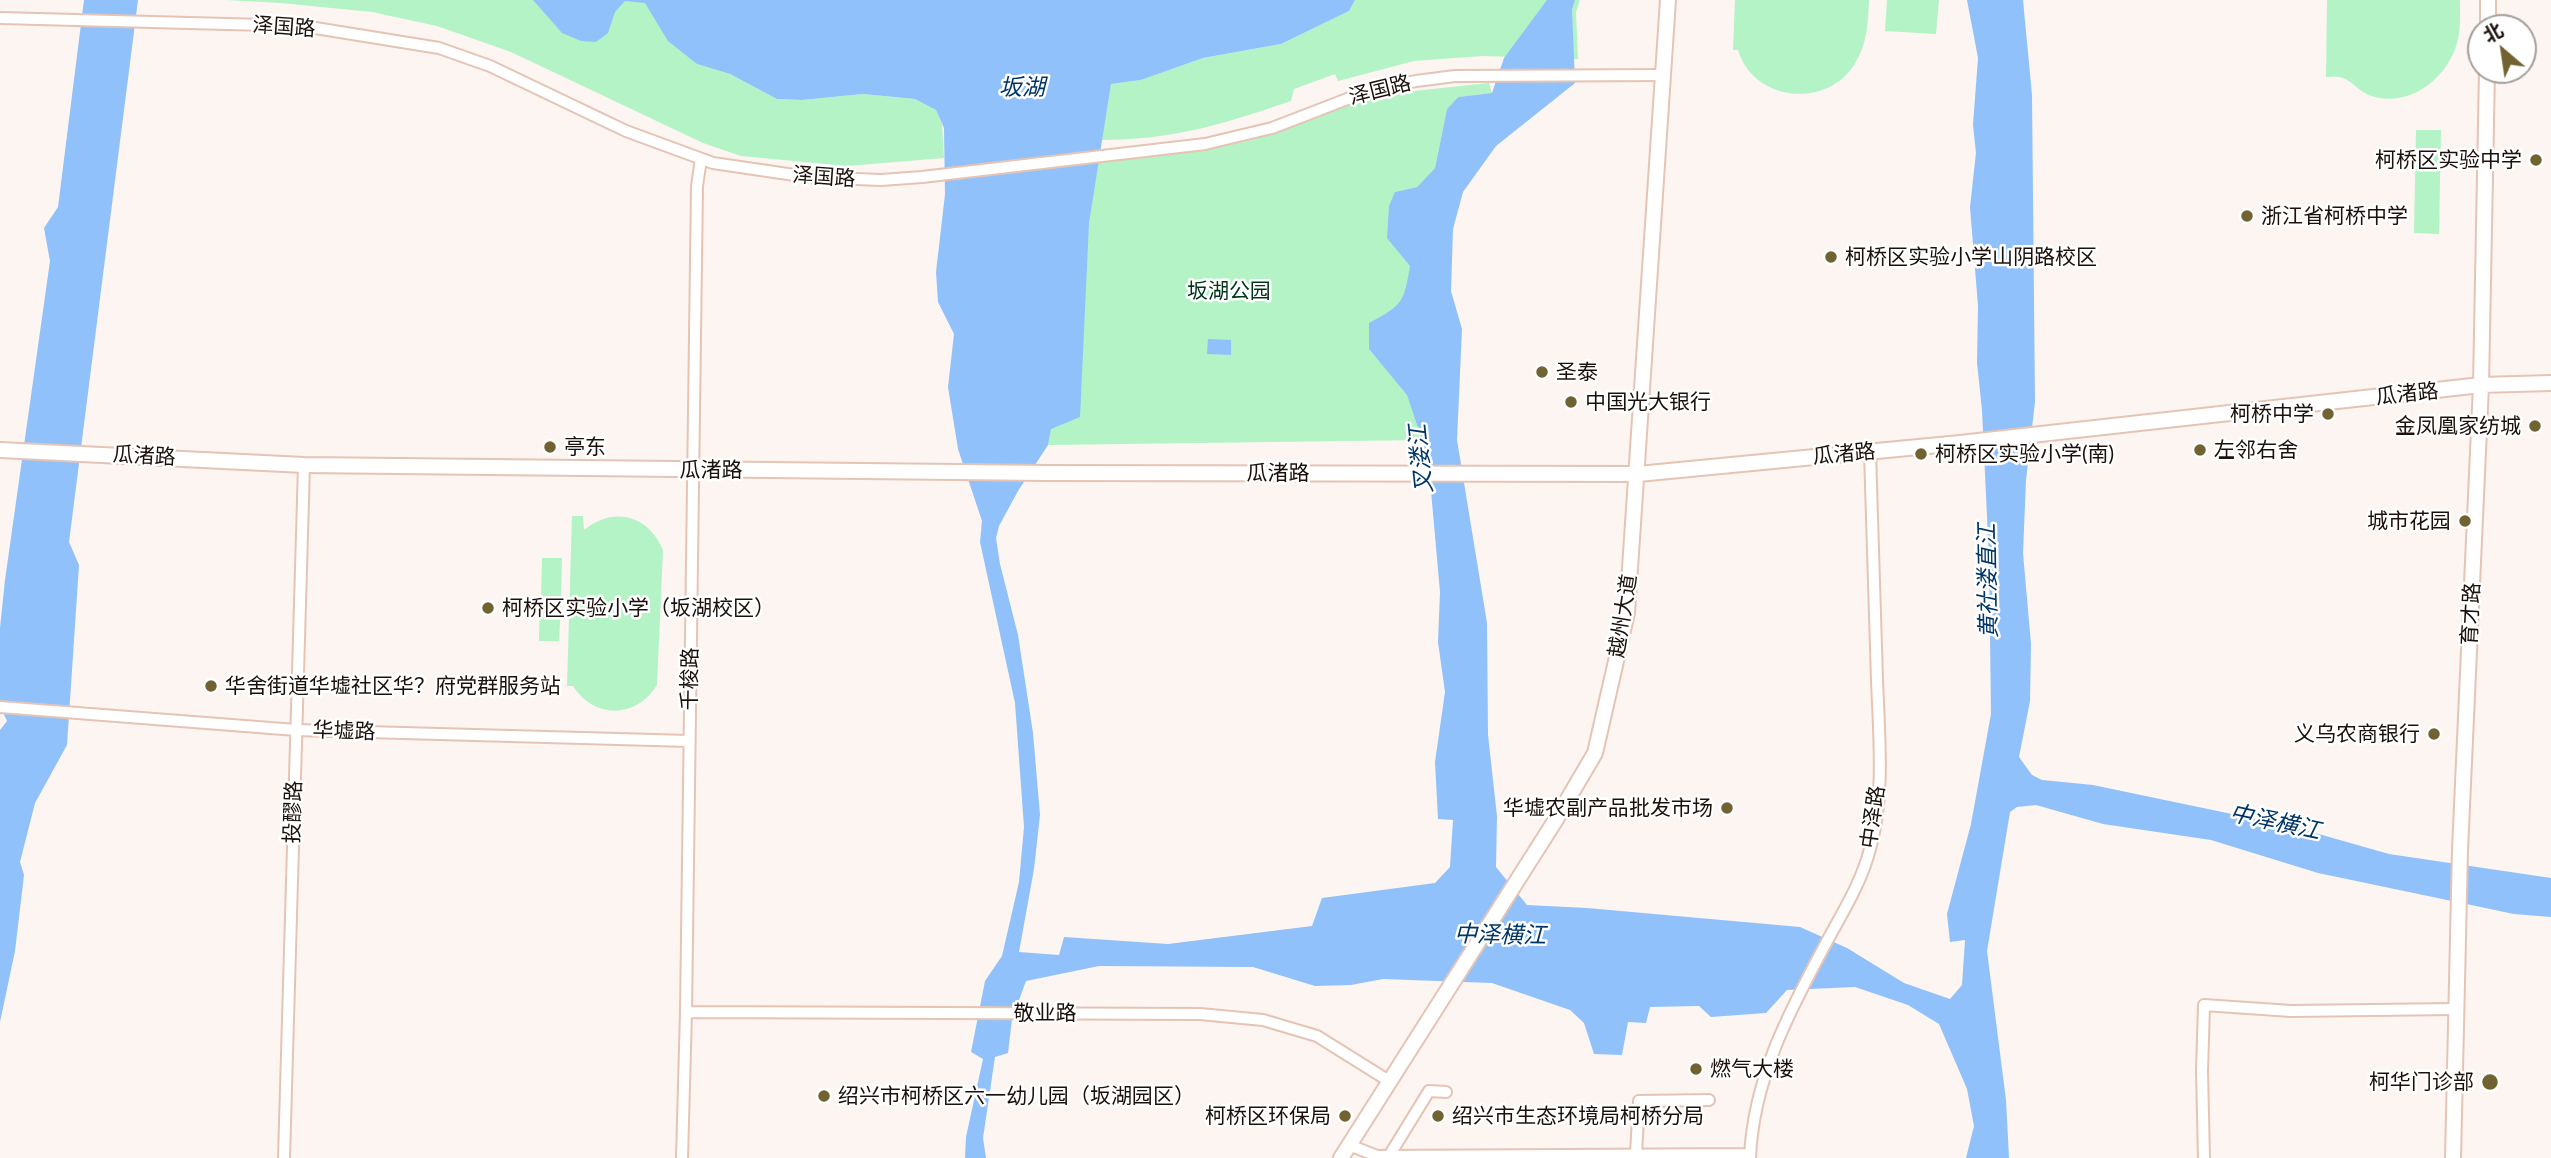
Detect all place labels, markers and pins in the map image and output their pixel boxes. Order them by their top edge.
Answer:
place label: 柯桥区实验中学 [2375,147,2522,173]
marker: 柯桥区实验中学 [2528,152,2544,168]
place label: 浙江省柯桥中学 [2261,203,2408,229]
marker: 浙江省柯桥中学 [2239,208,2255,224]
place label: 柯桥区实验小学山阴路校区 [1845,244,2097,270]
marker: 柯桥区实验小学山阴路校区 [1823,249,1839,265]
place label: 圣泰 [1556,359,1598,385]
marker: 圣泰 [1534,364,1550,380]
place label: 中国光大银行 [1585,389,1711,415]
marker: 中国光大银行 [1563,394,1579,410]
place label: 柯桥中学 [2230,401,2314,427]
marker: 柯桥中学 [2320,406,2336,422]
place label: 金凤凰家纺城 [2395,413,2521,439]
marker: 金凤凰家纺城 [2527,418,2543,434]
place label: 亭东 [564,434,606,460]
place label: 左邻右舍 [2214,437,2298,463]
marker: 亭东 [542,439,558,455]
place label: 柯桥区实验小学(南) [1935,441,2114,467]
marker: 左邻右舍 [2192,442,2208,458]
marker: 柯桥区实验小学(南) [1913,446,1929,462]
place label: 城市花园 [2367,508,2451,534]
marker: 城市花园 [2457,513,2473,529]
place label: 柯桥区实验小学（坂湖校区） [502,595,775,621]
marker: 柯桥区实验小学（坂湖校区） [480,600,496,616]
place label: 华舍街道华墟社区华？府党群服务站 [225,673,561,699]
marker: 华舍街道华墟社区华？府党群服务站 [203,678,219,694]
place label: 义乌农商银行 [2294,721,2420,747]
marker: 义乌农商银行 [2426,726,2442,742]
place label: 华墟农副产品批发市场 [1503,795,1713,821]
marker: 华墟农副产品批发市场 [1719,800,1735,816]
place label: 燃气大楼 [1710,1056,1794,1082]
marker: 燃气大楼 [1688,1061,1704,1077]
place label: 柯华门诊部 [2369,1069,2474,1095]
marker: 柯华门诊部 [2480,1072,2500,1092]
place label: 绍兴市柯桥区六一幼儿园（坂湖园区） [838,1083,1195,1109]
marker: 绍兴市柯桥区六一幼儿园（坂湖园区） [816,1088,832,1104]
place label: 柯桥区环保局 [1205,1103,1331,1129]
place label: 绍兴市生态环境局柯桥分局 [1452,1103,1704,1129]
marker: 柯桥区环保局 [1337,1108,1353,1124]
marker: 绍兴市生态环境局柯桥分局 [1430,1108,1446,1124]

